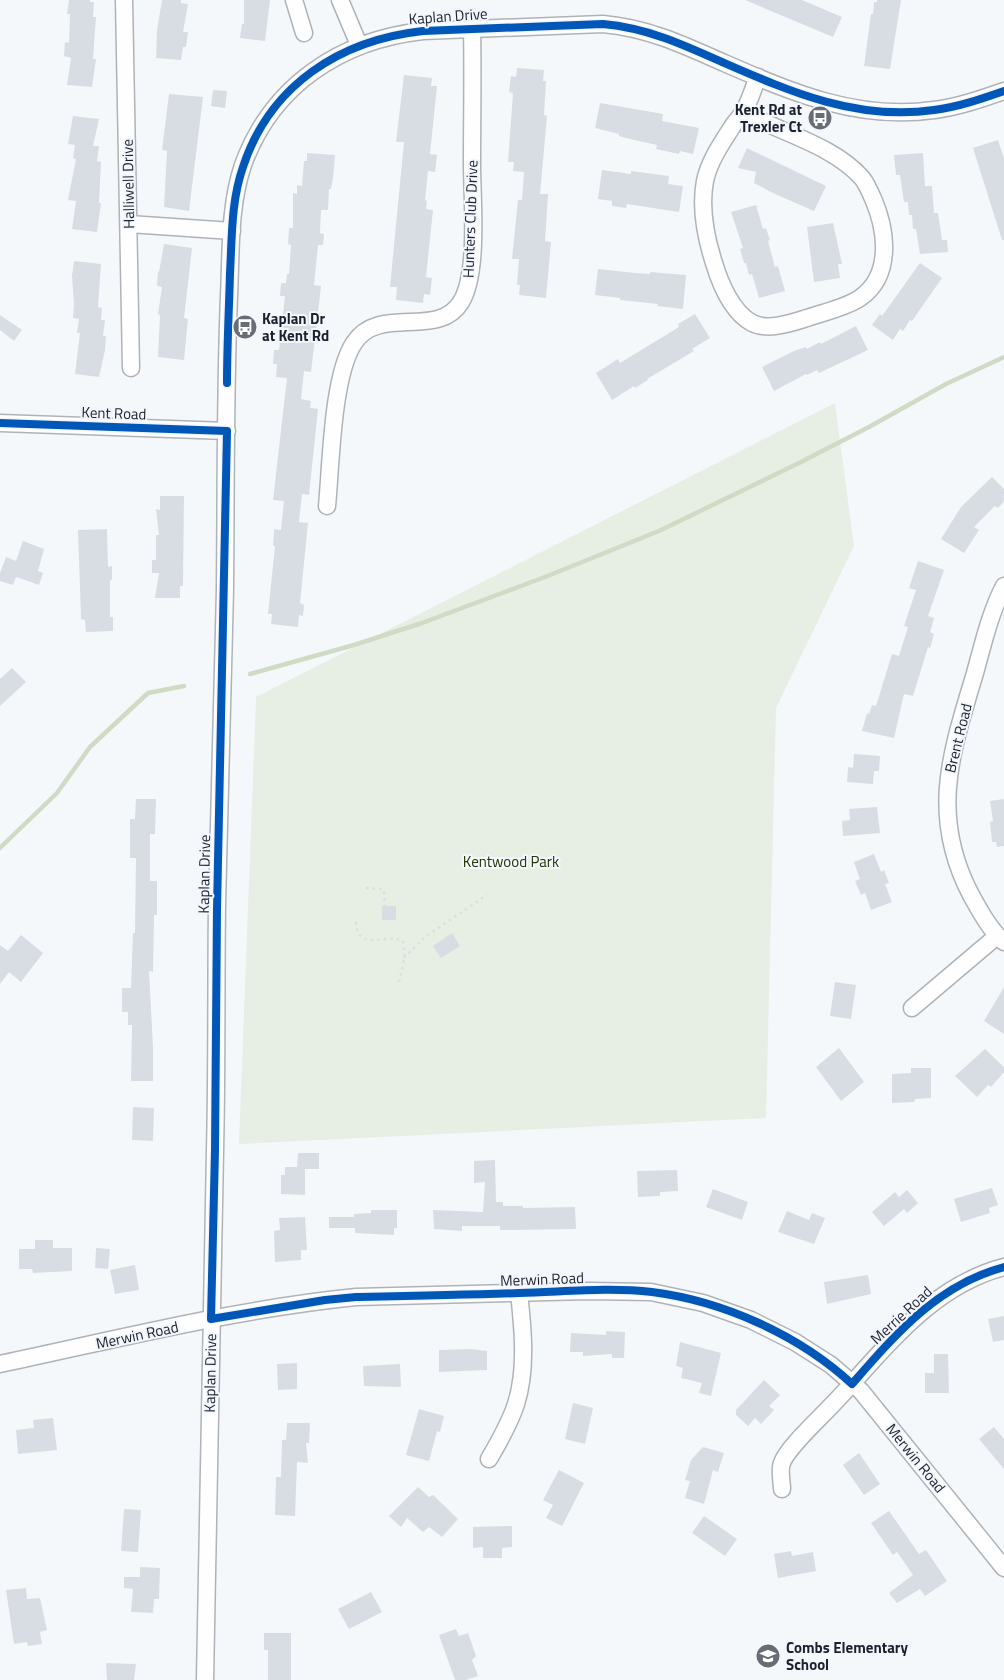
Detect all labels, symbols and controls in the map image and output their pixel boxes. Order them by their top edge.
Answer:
street label: Kaplan Drive [408,2,488,30]
place label: Kent Rd at Trexler Ct [735,98,803,138]
bus stop icon: Kent Rd at Trexler Ct [807,105,833,131]
street label: Halliwell Drive [116,139,140,229]
street label: Hunters Club Drive [456,160,484,278]
place label: Kaplan Dr at Kent Rd [262,307,329,347]
bus stop icon: Kaplan Dr at Kent Rd [232,314,258,340]
street label: Kent Road [81,400,147,426]
street label: Brent Road [938,701,978,775]
street label: Kaplan Drive [192,834,216,914]
park label: Kentwood Park [463,850,559,873]
street label: Merwin Road [500,1266,584,1292]
street label: Merrie Road [865,1280,937,1350]
street label: Merwin Road [94,1315,180,1355]
street label: Kaplan Drive [198,1333,222,1413]
street label: Merwin Road [881,1418,951,1498]
place label: Combs Elementary School [786,1636,908,1676]
school or university icon: Combs Elementary School [755,1643,781,1669]

